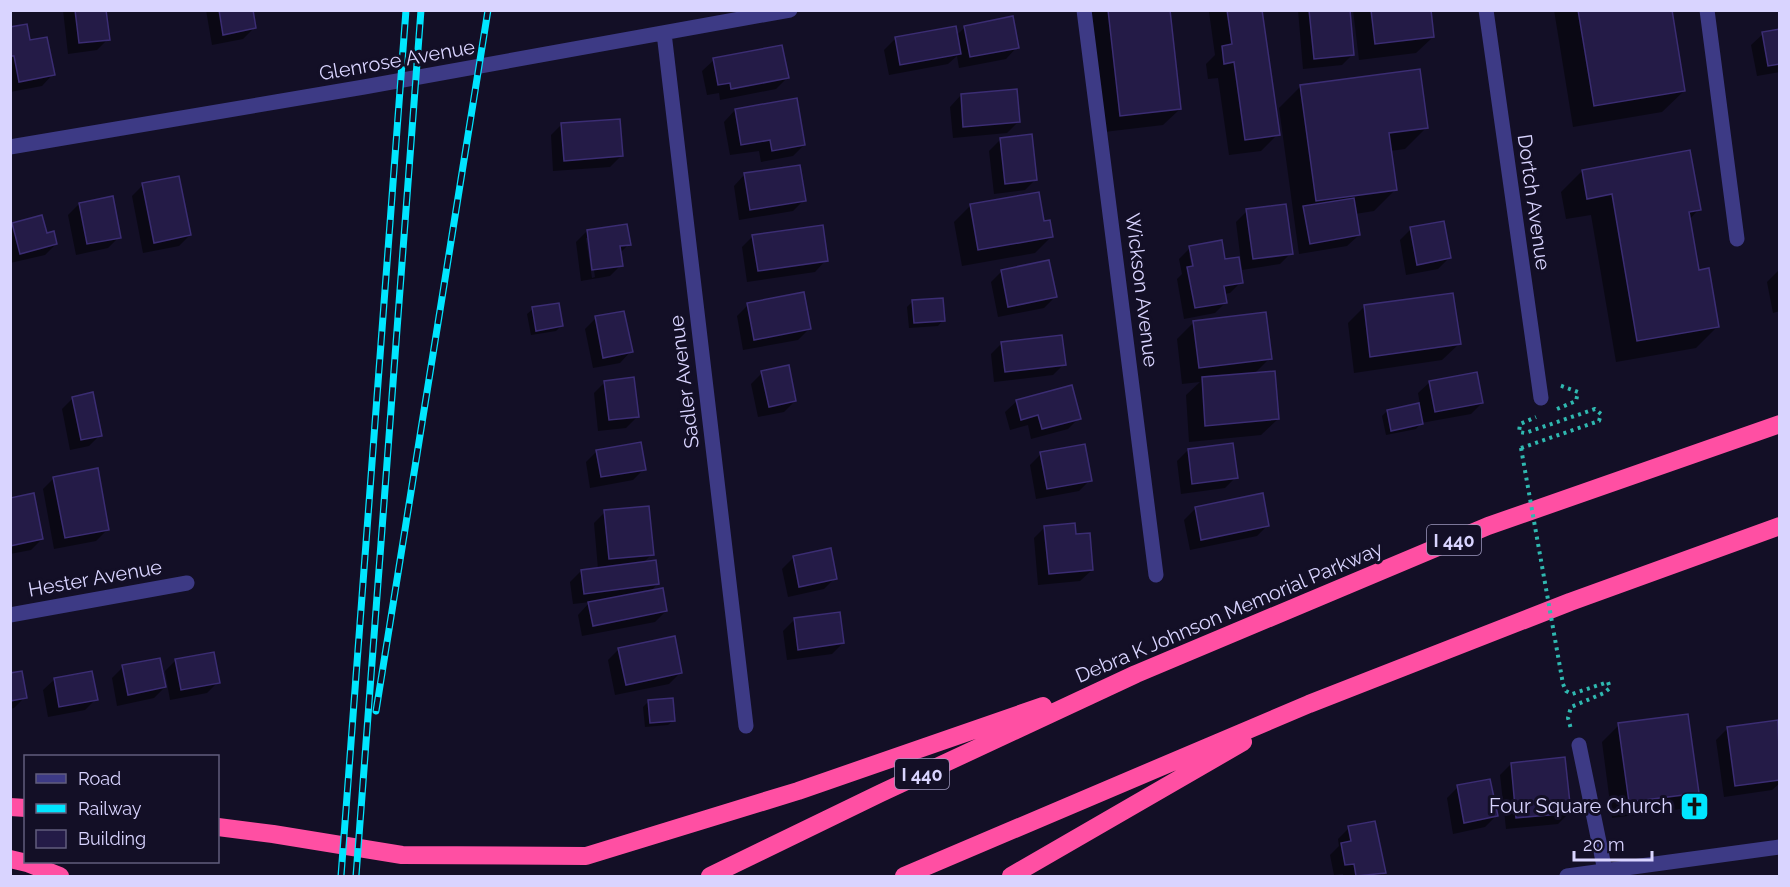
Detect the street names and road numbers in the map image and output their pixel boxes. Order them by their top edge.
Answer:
street label: Glenrose Avenue [317,34,477,86]
street label: Dortch Avenue [1513,132,1555,272]
street label: Wickson Avenue [1121,212,1163,369]
street label: Sadler Avenue [664,314,704,450]
road number: I 440 [1427,525,1481,555]
street label: Debra K Johnson Memorial Parkway [1072,536,1386,688]
street label: Hester Avenue [26,554,164,602]
road number: I 440 [895,759,949,789]

